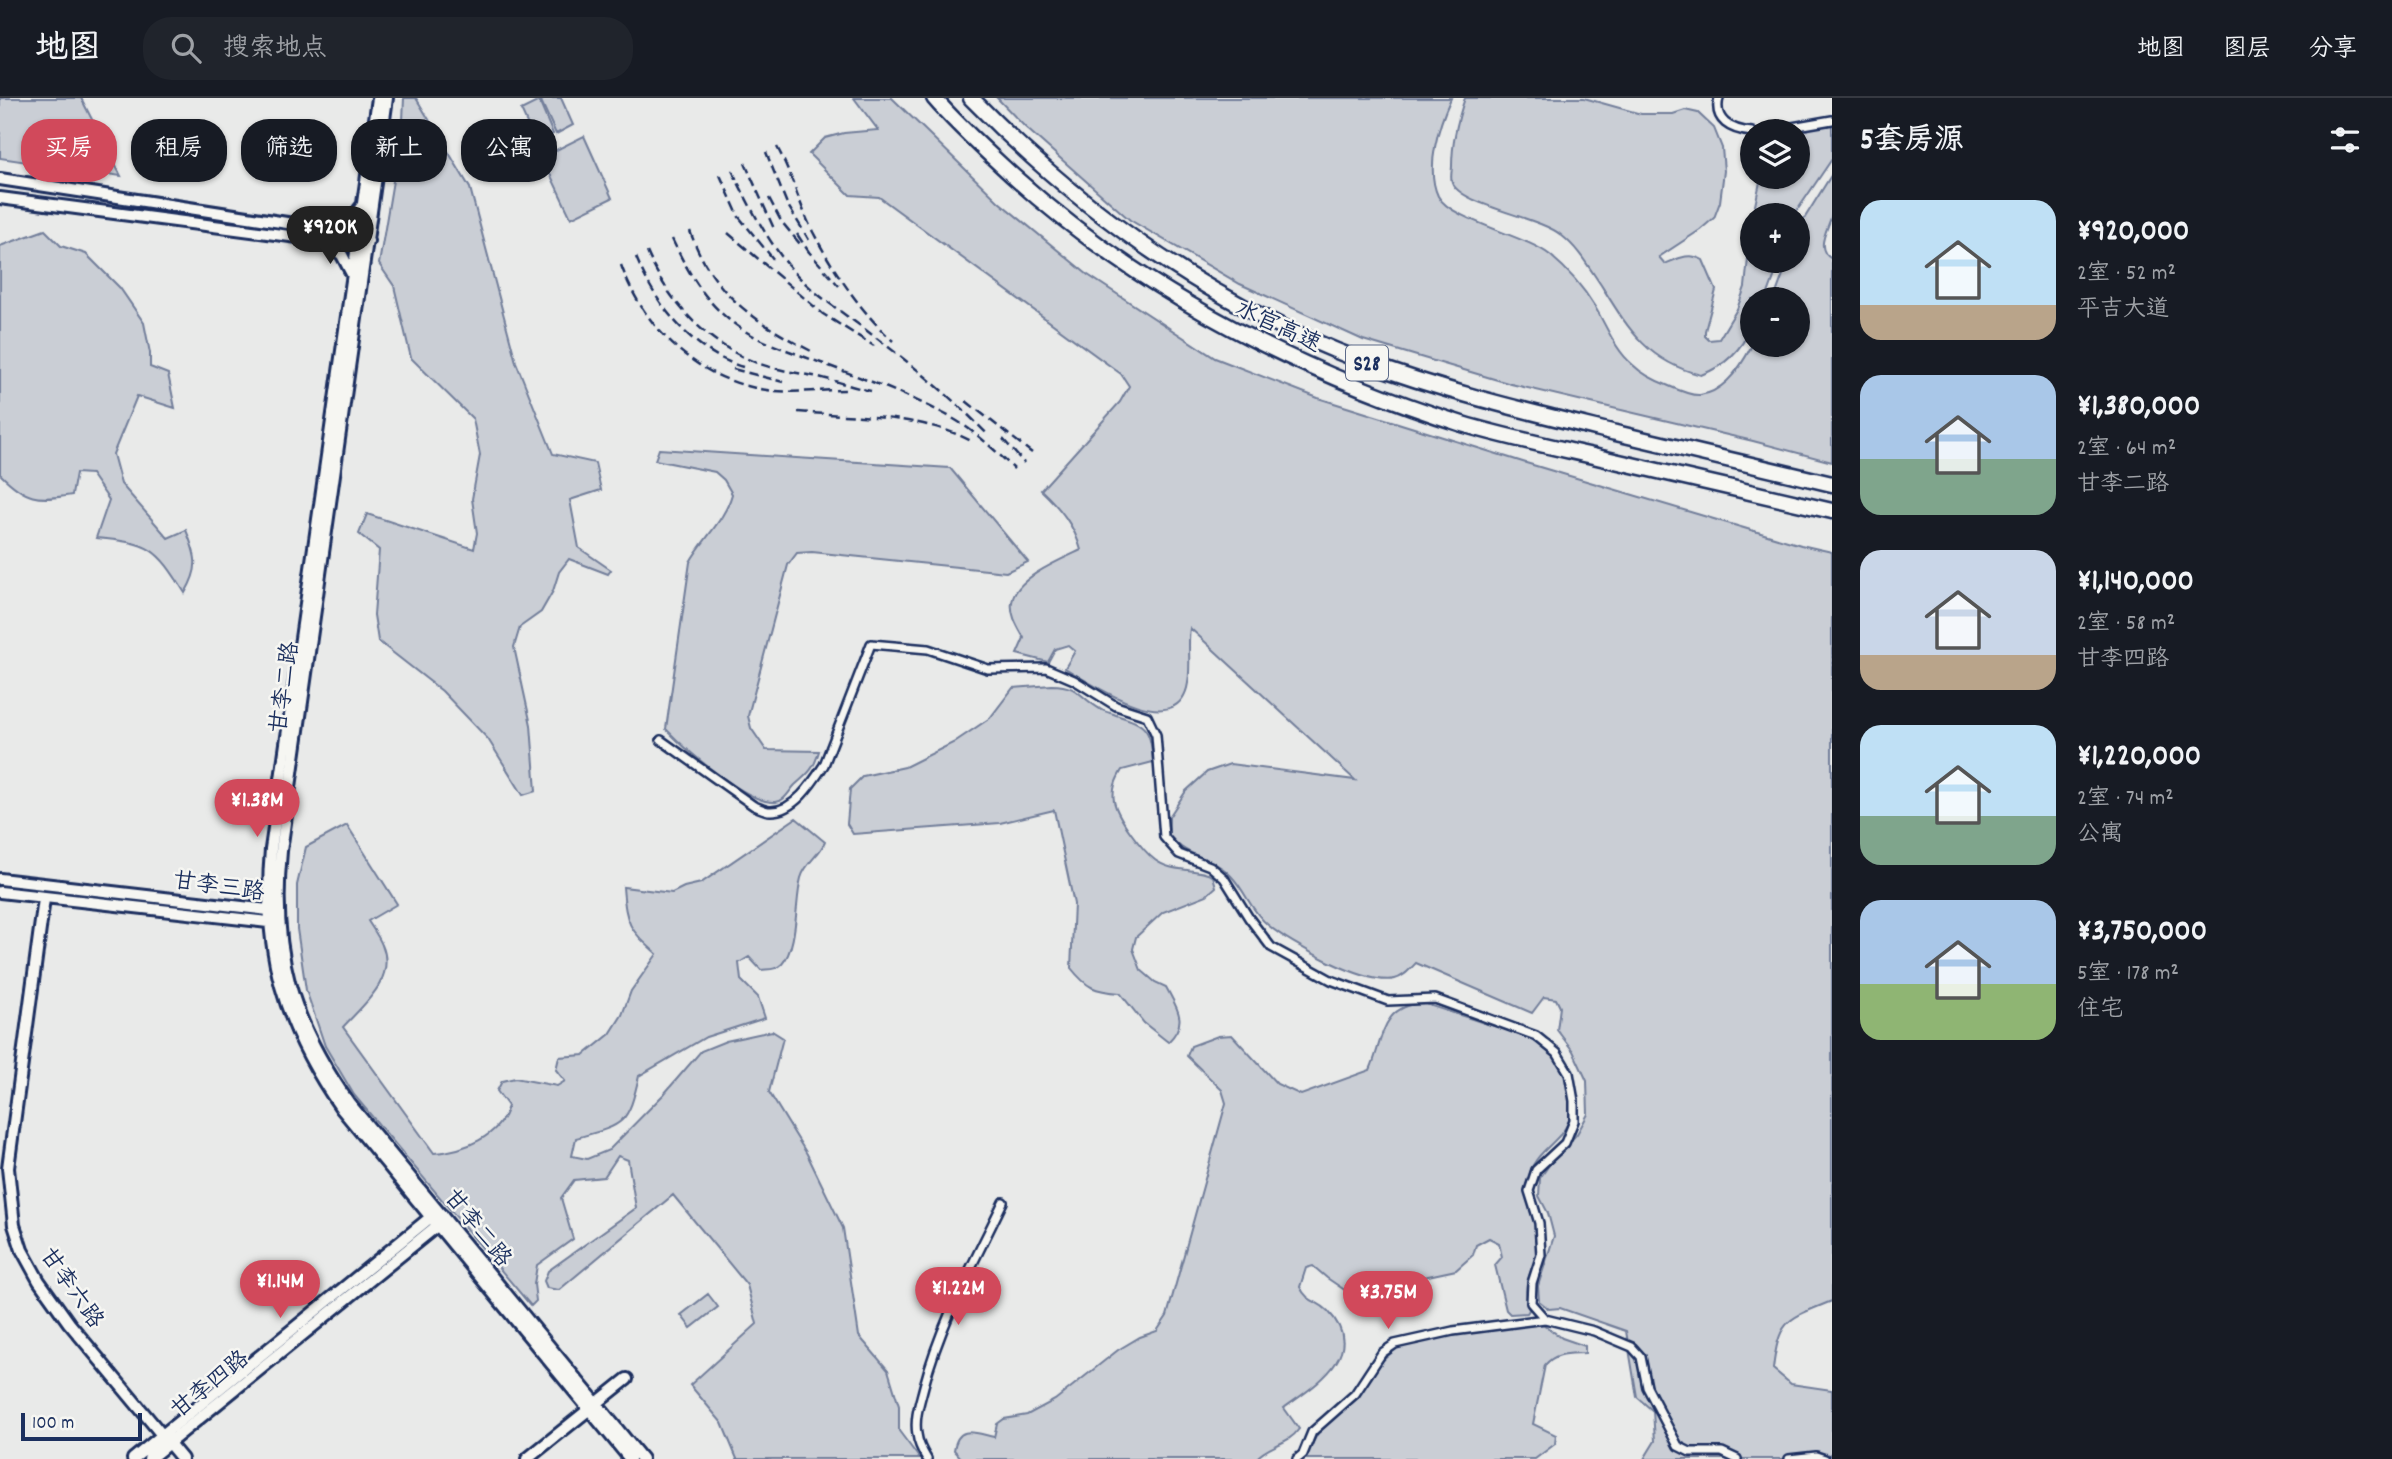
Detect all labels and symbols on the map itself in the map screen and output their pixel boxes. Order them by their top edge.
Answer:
pin: ¥920K [281,206,379,266]
street label: 水官高速 [1229,294,1326,363]
road number: S28 [1346,345,1388,380]
street label: 甘李二路 [264,640,309,735]
pin: ¥1.38M [200,780,314,839]
street label: 甘李三路 [171,866,266,911]
street label: 甘李二路 [435,1183,518,1275]
street label: 甘李六路 [30,1242,110,1336]
pin: ¥1.14M [223,1260,337,1320]
pin: ¥1.22M [901,1268,1015,1327]
pin: ¥3.75M [1331,1272,1445,1331]
street label: 甘李四路 [165,1344,257,1427]
scale bar [21,1410,142,1442]

